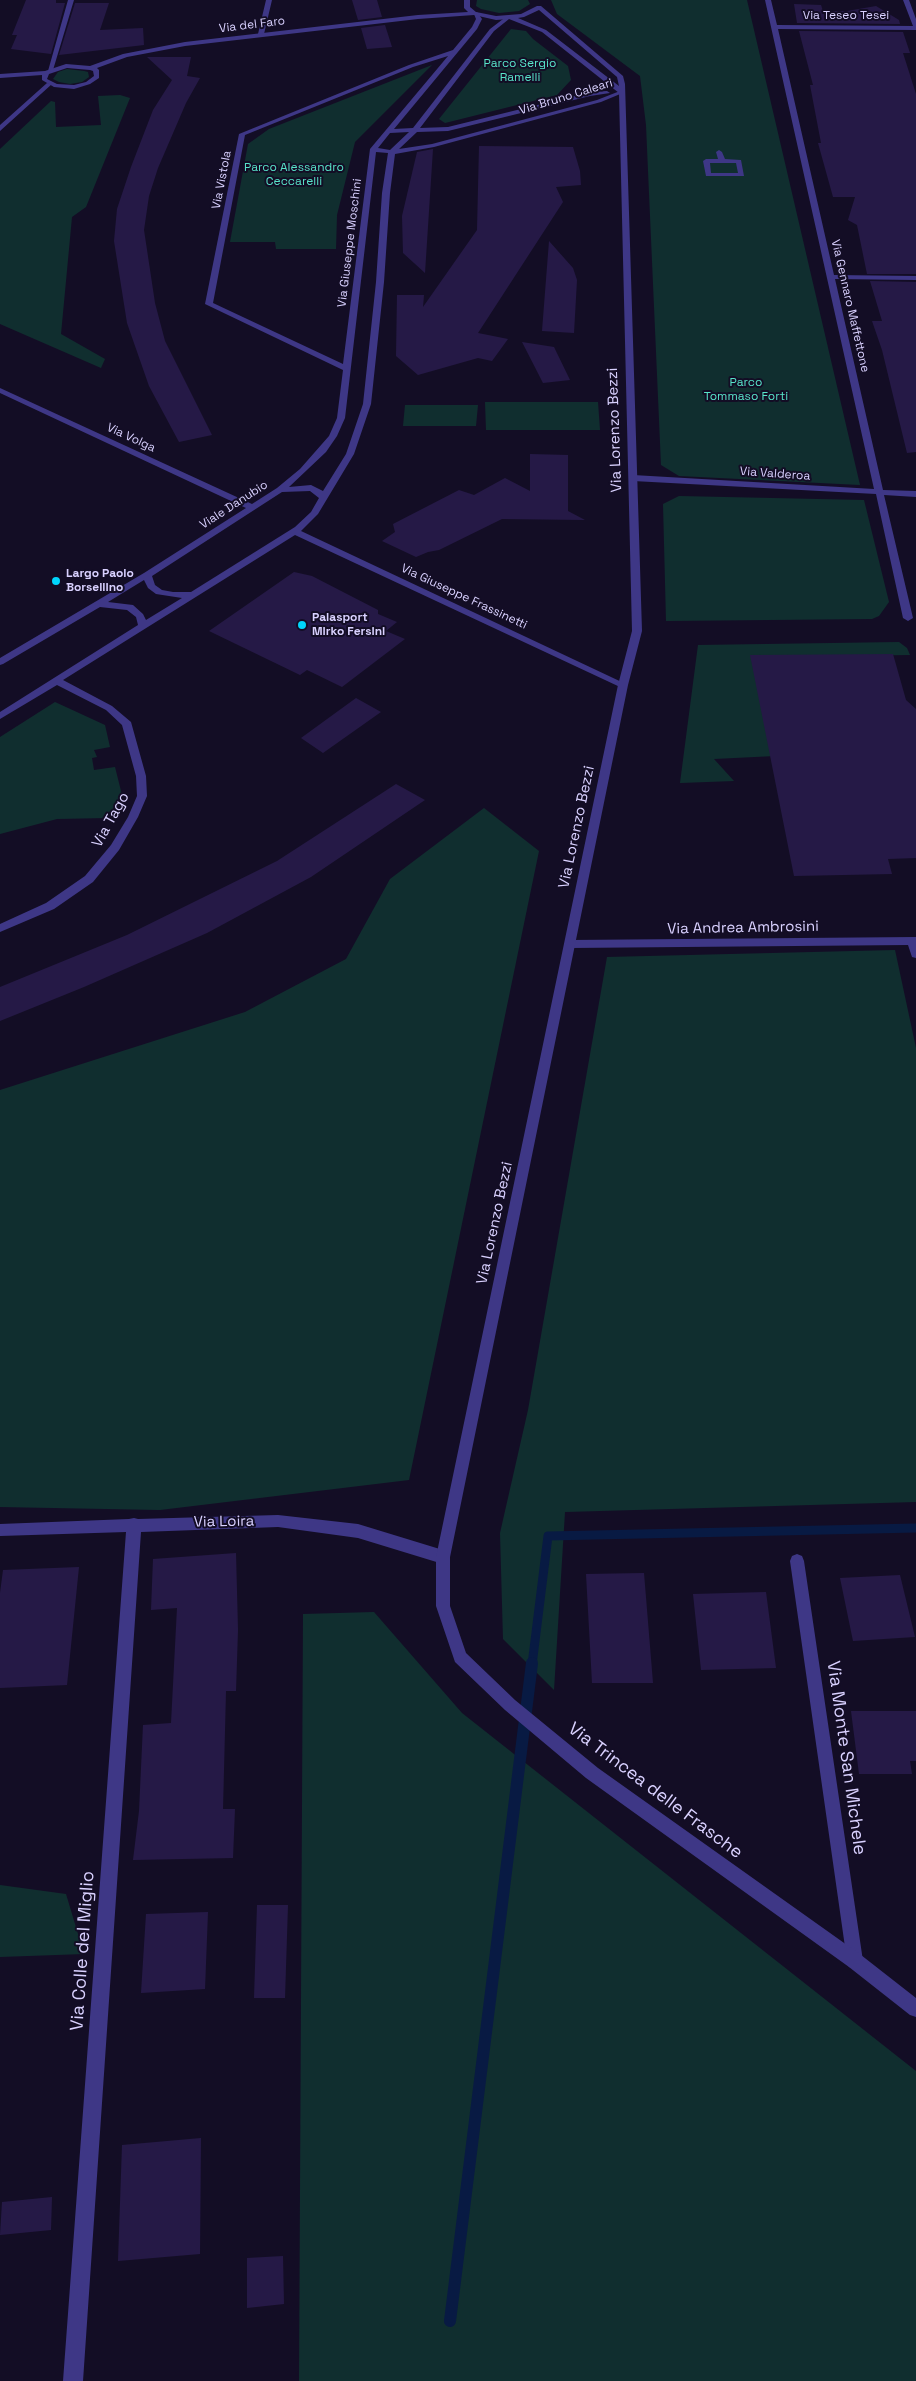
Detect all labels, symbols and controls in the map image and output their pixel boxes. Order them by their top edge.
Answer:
street label: Via Teseo Tesei [803,9,889,23]
street label: Via del Faro [218,14,286,36]
park label: Parco Sergio Ramelli [484,57,556,85]
street label: Via Bruno Caleari [518,76,614,118]
street label: Via Vistola [209,149,235,211]
park label: Parco Alessandro Ceccarelli [244,161,344,189]
street label: Via Giuseppe Moschini [335,178,365,308]
street label: Via Gennaro Maffettone [828,238,872,374]
street label: Via Lorenzo Bezzi [604,367,626,493]
park label: Parco Tommaso Forti [704,376,788,404]
street label: Via Volga [104,420,158,456]
street label: Via Valderoa [739,464,811,484]
street label: Viale Danubio [197,478,271,532]
street label: Via Giuseppe Frassinetti [399,561,529,633]
place label: Largo Paolo Borsellino [66,567,134,595]
marker: Largo Paolo Borsellino [50,575,62,587]
place label: Palasport Mirko Fersini [312,611,385,639]
marker: Palasport Mirko Fersini [296,619,308,631]
street label: Via Lorenzo Bezzi [555,764,599,890]
street label: Via Tago [89,789,133,851]
street label: Via Andrea Ambrosini [667,918,819,938]
street label: Via Lorenzo Bezzi [473,1160,517,1286]
street label: Via Loira [194,1512,254,1532]
street label: Via Monte San Michele [822,1660,870,1856]
street label: Via Trincea delle Frasche [563,1718,747,1864]
street label: Via Colle del Miglio [67,1870,99,2032]

